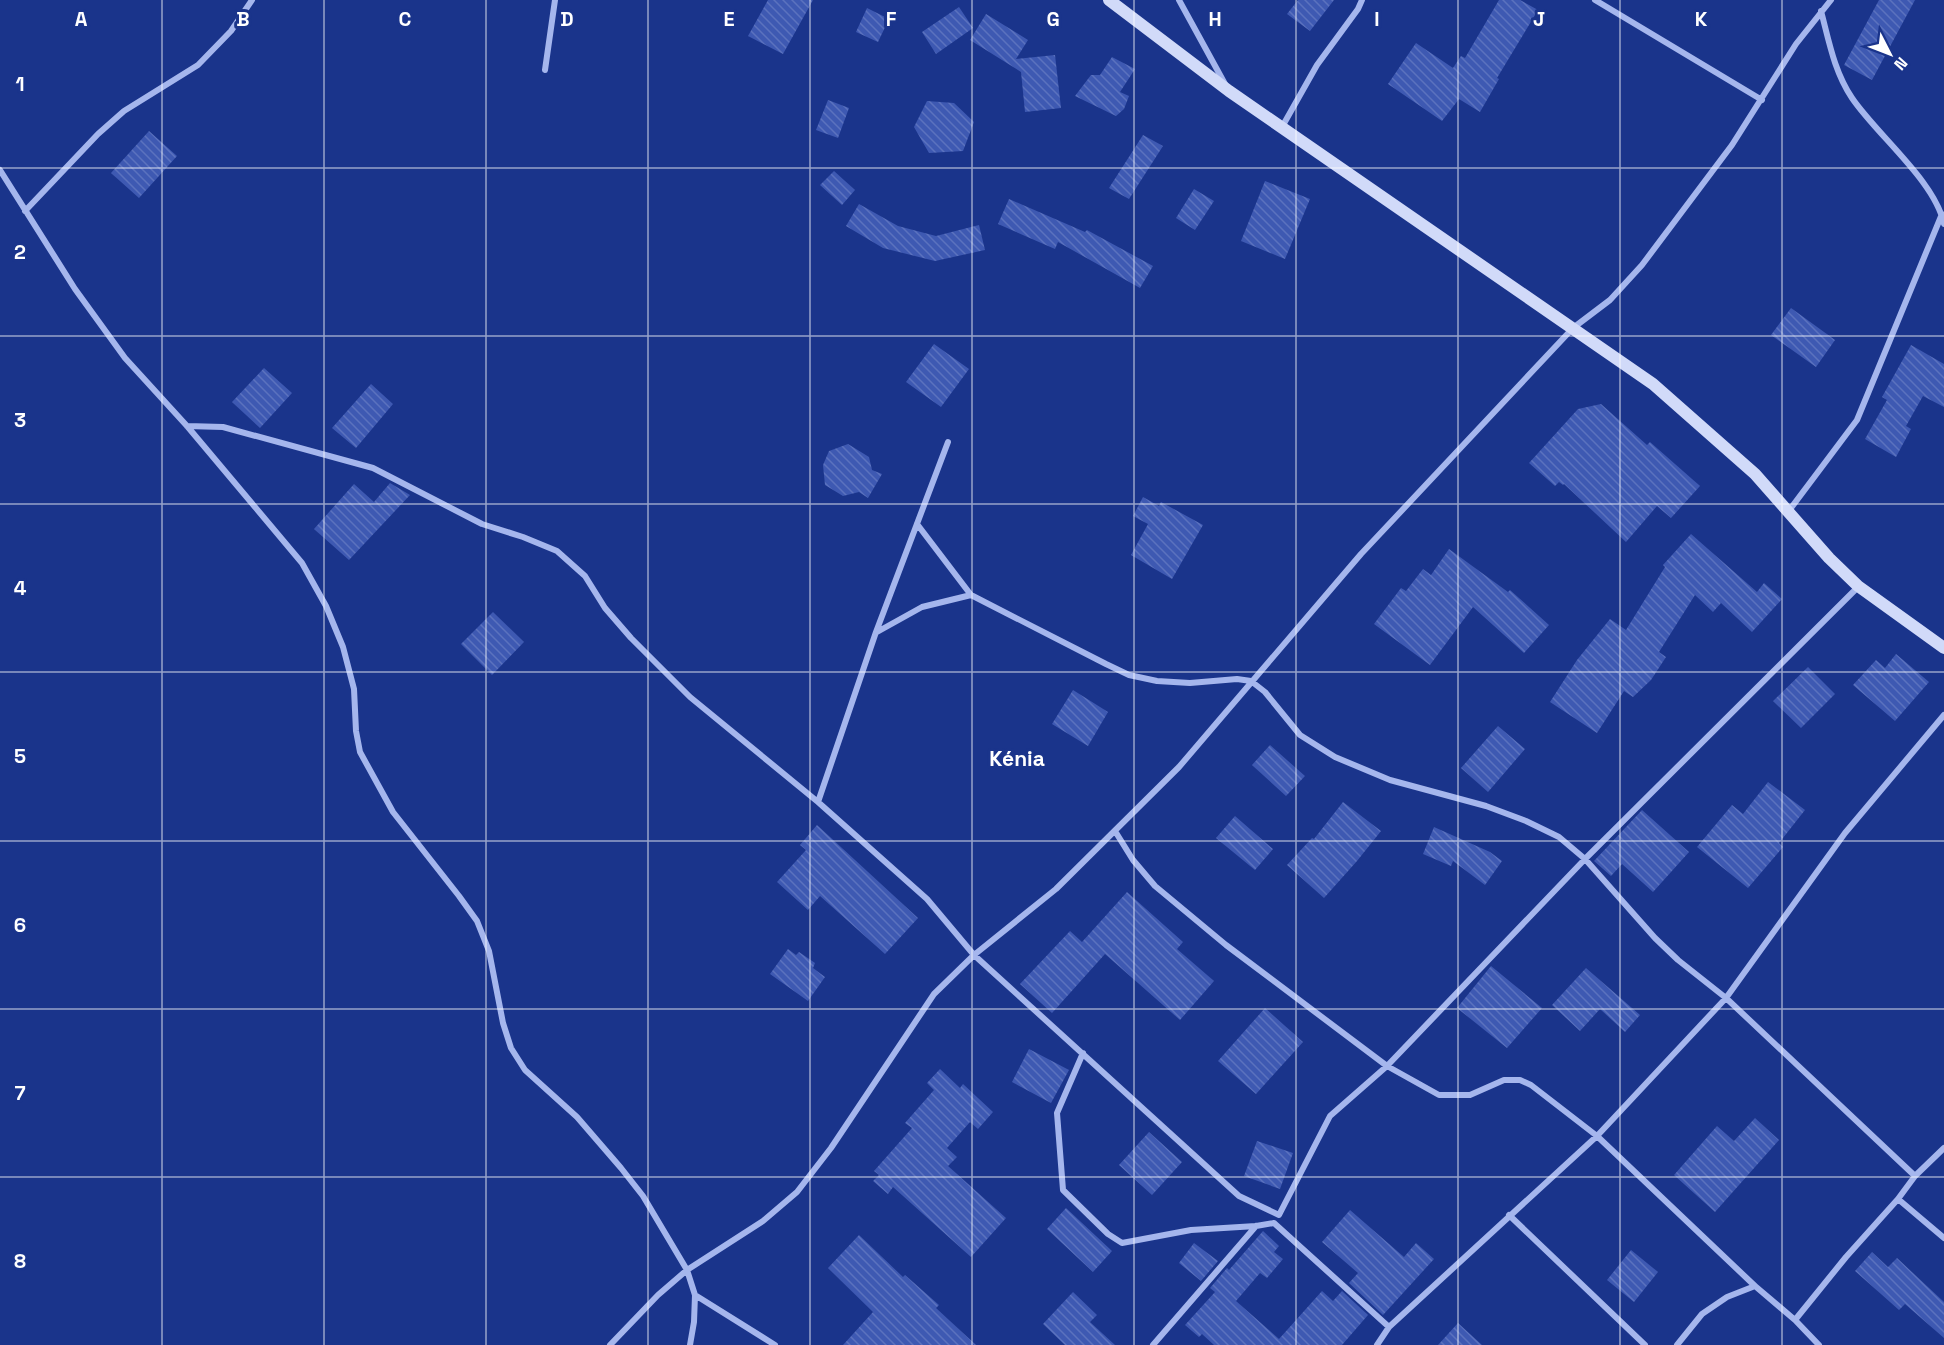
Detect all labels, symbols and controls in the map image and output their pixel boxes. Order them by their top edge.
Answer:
text: A [75,6,88,32]
text: B [236,6,250,32]
text: C [399,6,412,32]
text: D [560,6,574,32]
text: E [723,6,735,32]
text: F [886,6,897,32]
text: G [1046,6,1060,32]
text: H [1208,6,1222,32]
text: I [1374,6,1380,32]
text: J [1533,6,1545,32]
text: K [1695,6,1708,32]
north arrow [1860,24,1920,84]
text: N [1889,53,1912,75]
text: 1 [15,71,25,97]
text: 2 [14,239,26,265]
text: 3 [14,407,26,433]
text: 4 [14,575,27,601]
text: 5 [14,743,26,769]
district label: Kénia [989,745,1045,772]
text: 6 [14,912,26,938]
text: 7 [14,1080,26,1106]
text: 8 [14,1248,26,1274]

